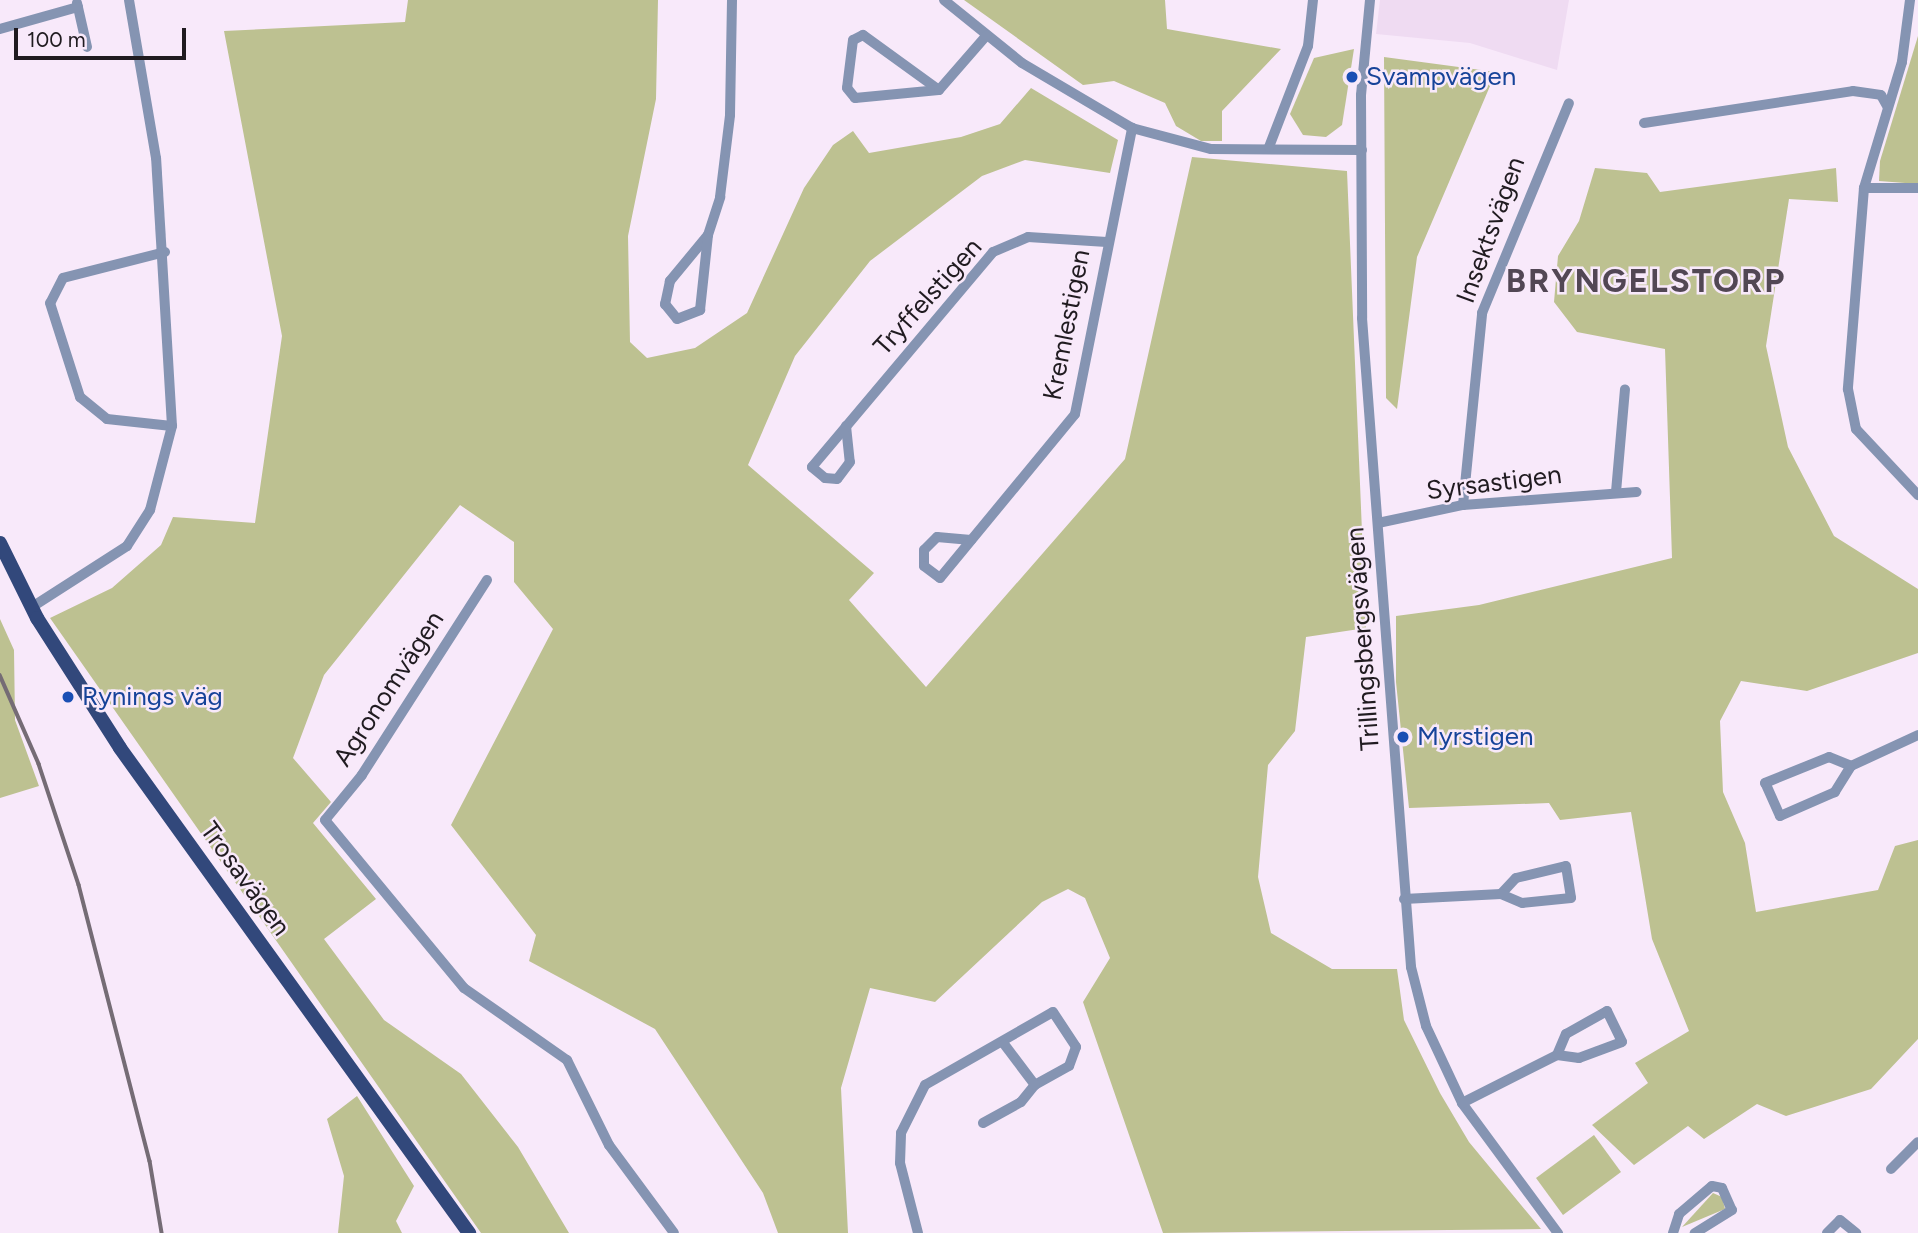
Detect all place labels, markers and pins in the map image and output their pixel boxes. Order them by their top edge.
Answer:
place label: Svampvägen [1366,61,1516,93]
marker: Svampvägen [1344,69,1360,85]
place label: Rynings väg [82,681,223,713]
marker: Rynings väg [60,689,76,705]
place label: Myrstigen [1417,721,1533,753]
marker: Myrstigen [1395,729,1411,745]

